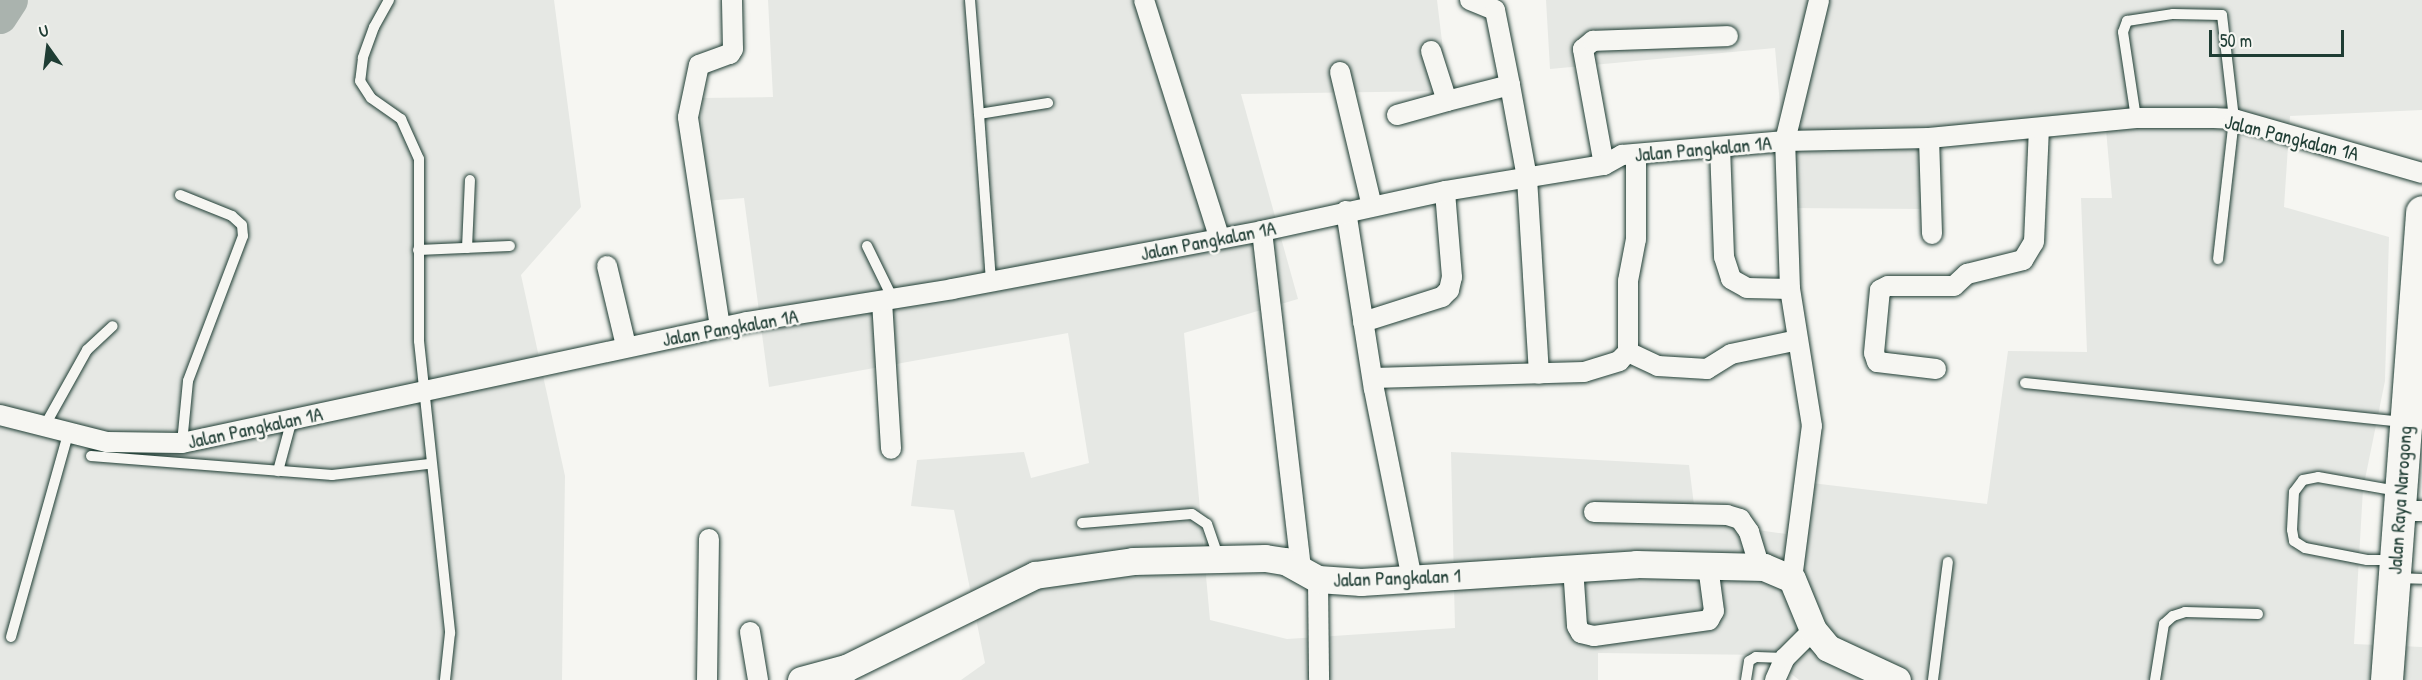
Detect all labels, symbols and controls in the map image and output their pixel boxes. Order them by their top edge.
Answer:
north arrow [18,18,78,78]
scale bar [2212,18,2347,56]
text: U [37,19,51,42]
text: 50 m [2220,28,2252,53]
street label: Jalan Pangkalan 1A [2222,109,2362,165]
street label: Jalan Pangkalan 1A [1634,130,1772,166]
street label: Jalan Pangkalan 1A [1138,215,1278,265]
street label: Jalan Pangkalan 1A [660,303,800,351]
street label: Jalan Pangkalan 1A [185,401,325,453]
street label: Jalan Raya Narogong [2382,425,2416,575]
street label: Jalan Pangkalan 1 [1333,563,1461,591]

